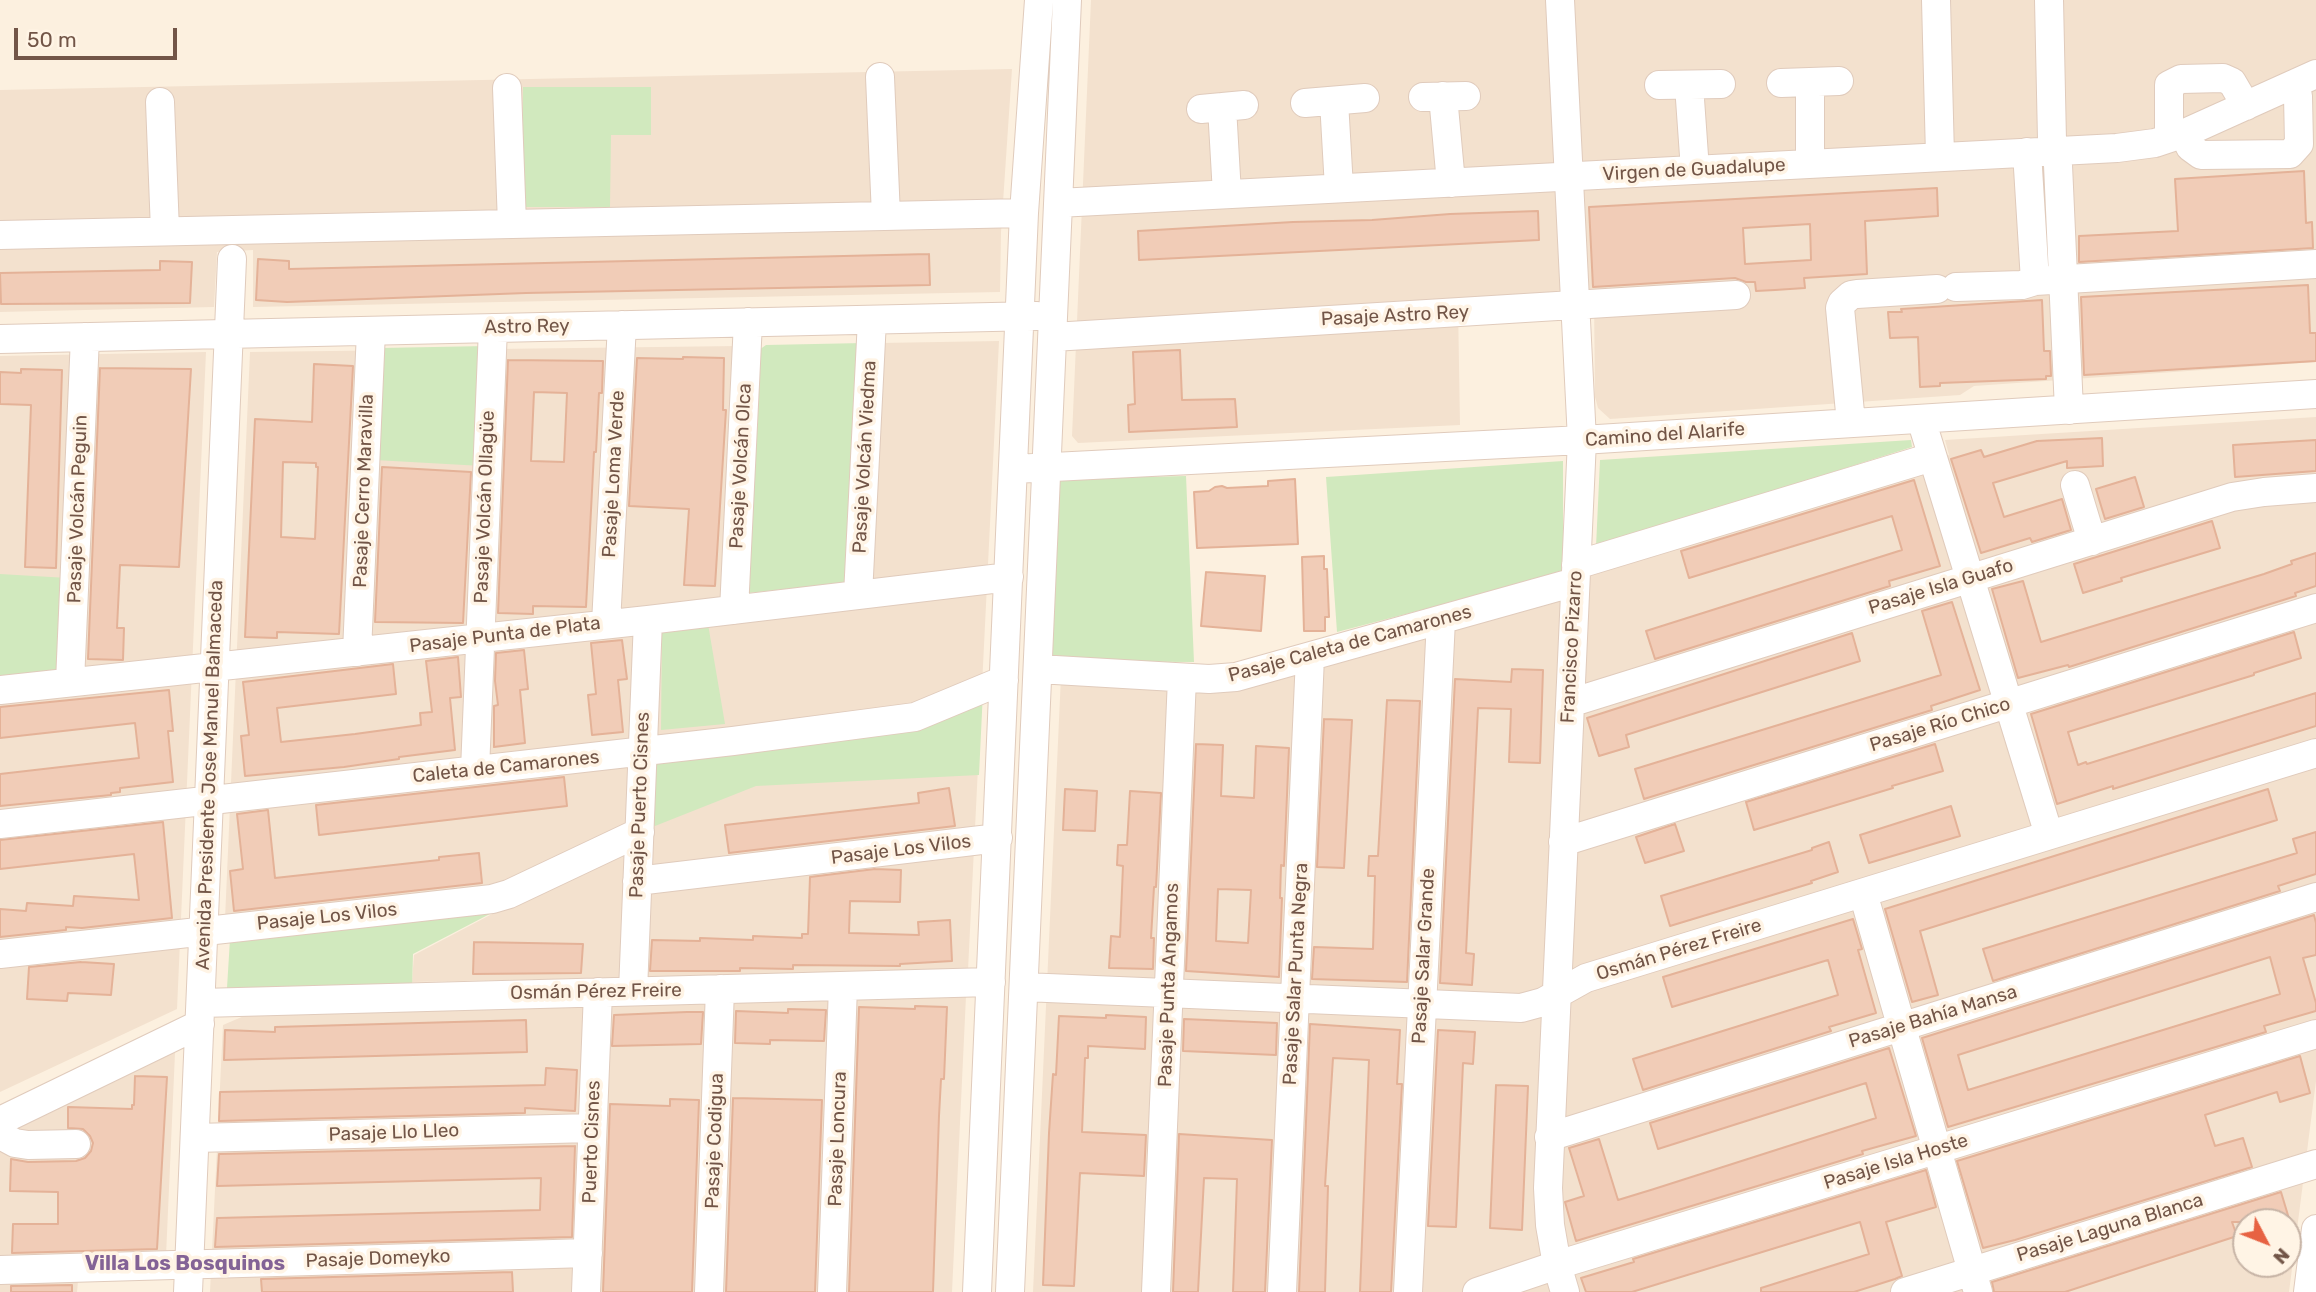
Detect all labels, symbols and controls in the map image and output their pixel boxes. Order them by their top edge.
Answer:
scale bar [18,14,180,58]
text: 50 m [27,27,77,52]
street label: Virgen de Guadalupe [1602,154,1786,186]
street label: Pasaje Astro Rey [1320,301,1470,331]
street label: Astro Rey [484,315,570,339]
street label: Pasaje Volcán Viedma [849,360,881,554]
street label: Pasaje Volcán Olca [725,383,757,549]
street label: Pasaje Loma Verde [598,390,630,558]
street label: Pasaje Cerro Maravilla [349,394,379,588]
street label: Pasaje Volcán Ollagüe [470,410,500,604]
street label: Pasaje Volcán Peguin [63,414,93,604]
street label: Camino del Alarife [1584,418,1746,452]
street label: Pasaje Isla Guafo [1866,554,2016,620]
street label: Francisco Pizarro [1557,570,1587,724]
street label: Avenida Presidente Jose Manuel Balmaceda [192,580,228,970]
street label: Pasaje Caleta de Camarones [1226,601,1474,687]
street label: Pasaje Punta de Plata [408,612,602,658]
street label: Pasaje Río Chico [1867,693,2013,757]
street label: Pasaje Puerto Cisnes [625,712,655,898]
street label: Caleta de Camarones [411,746,601,788]
street label: Pasaje Los Vilos [830,830,972,870]
street label: Pasaje Salar Punta Negra [1279,862,1313,1086]
street label: Pasaje Salar Grande [1408,867,1440,1045]
street label: Pasaje Punta Angamos [1154,883,1184,1087]
street label: Pasaje Los Vilos [256,898,398,936]
street label: Osmán Pérez Freire [1594,914,1764,986]
street label: Osmán Pérez Freire [510,979,682,1005]
street label: Pasaje Bahía Mansa [1846,981,2020,1053]
street label: Pasaje Loncura [824,1071,852,1207]
street label: Pasaje Codigua [701,1073,729,1209]
street label: Puerto Cisnes [578,1080,606,1204]
street label: Pasaje Llo Lleo [328,1119,460,1147]
street label: Pasaje Isla Hoste [1821,1129,1971,1195]
street label: Pasaje Laguna Blanca [2014,1189,2206,1267]
north arrow [2232,1208,2302,1278]
text: N [2268,1243,2295,1269]
street label: Pasaje Domeyko [305,1245,451,1273]
district label: Villa Los Bosquinos [85,1251,285,1277]

